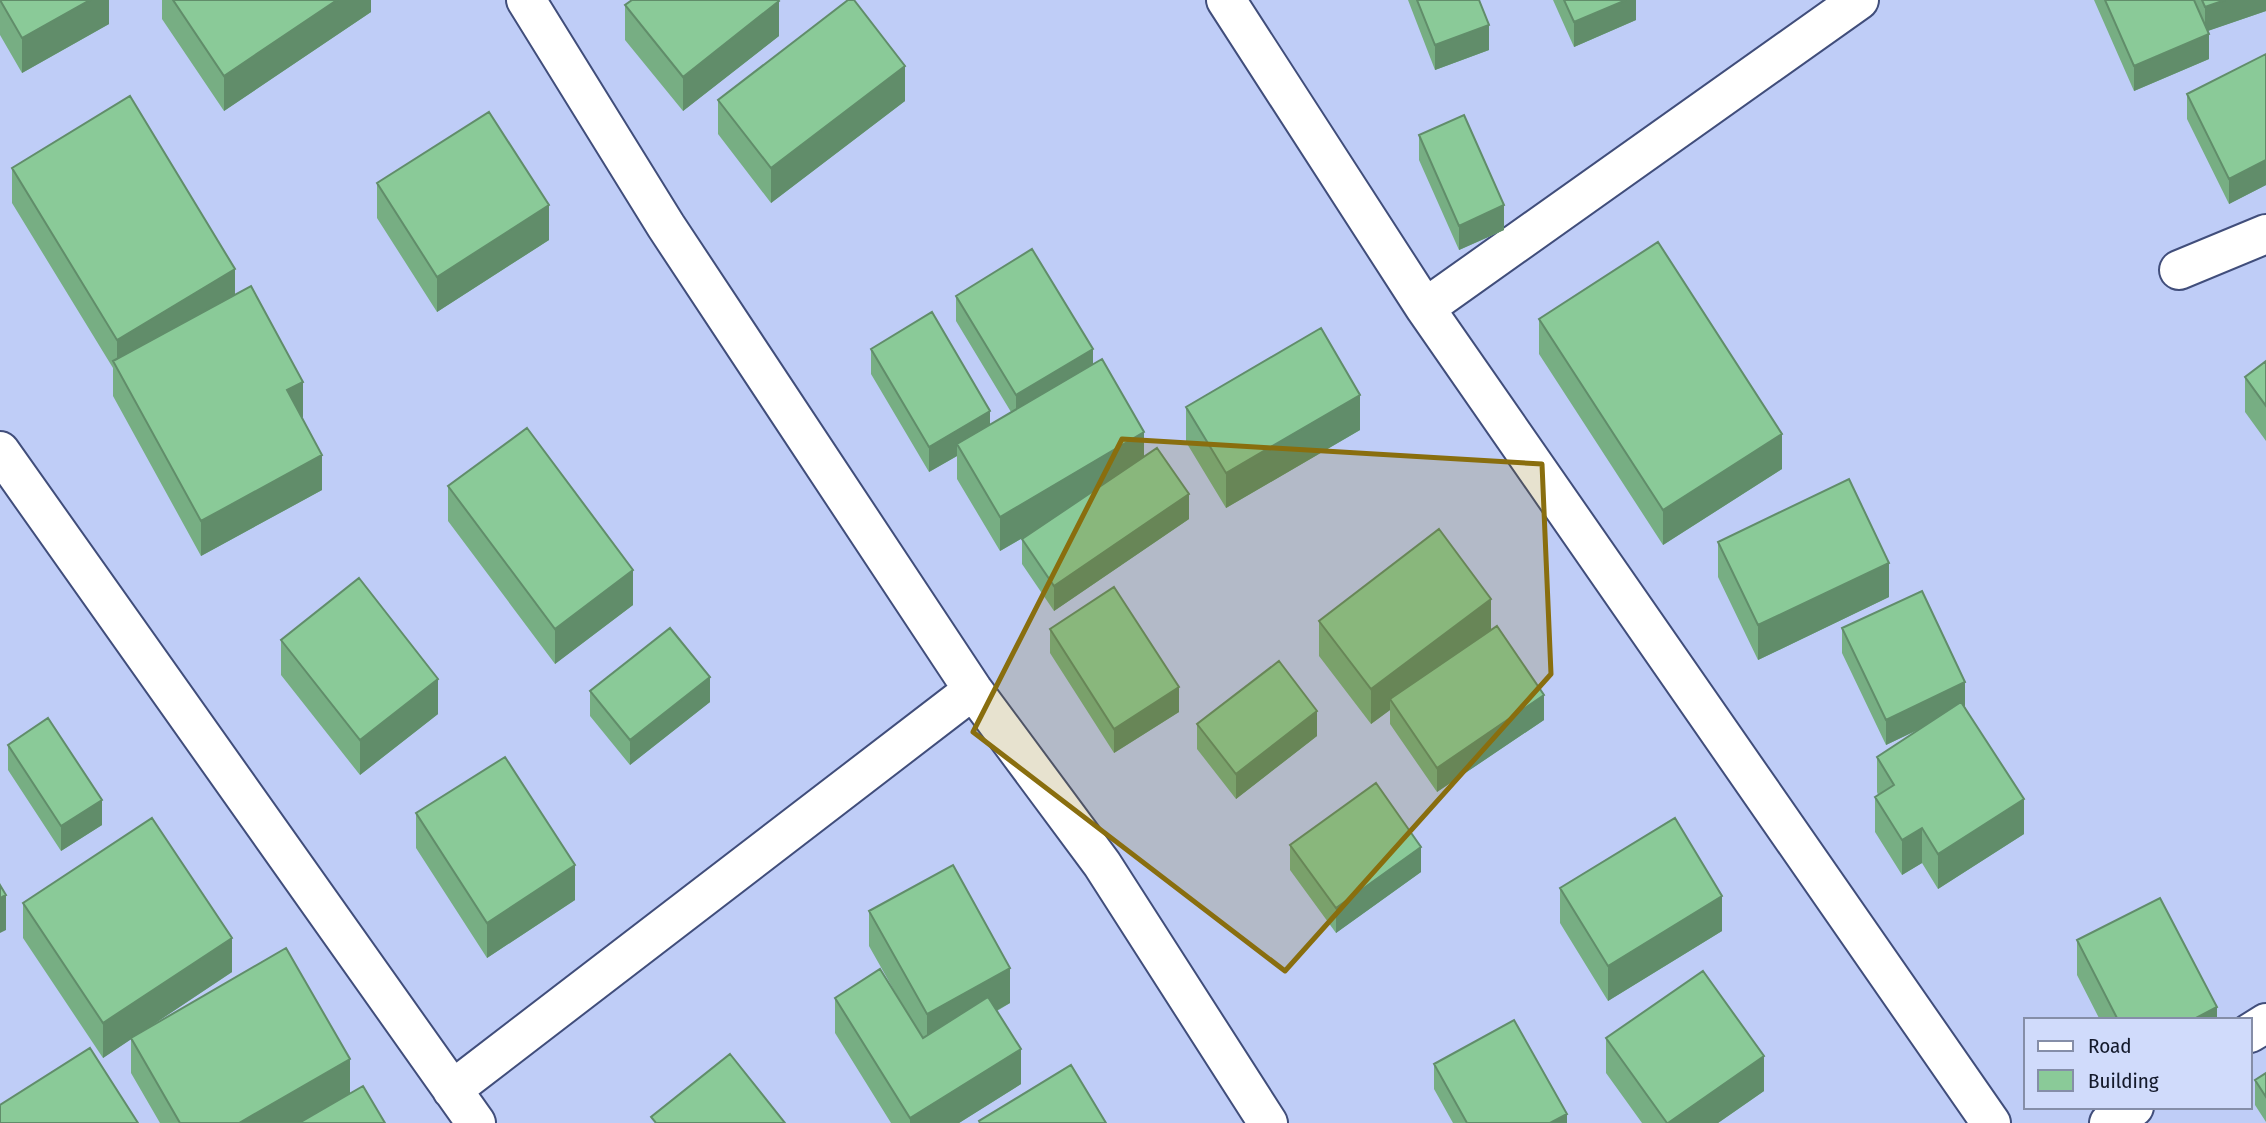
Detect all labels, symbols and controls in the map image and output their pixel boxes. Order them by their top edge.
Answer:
legend [2024,1018,2252,1109]
text: Road [2088,1033,2132,1059]
text: Building [2088,1068,2159,1094]

